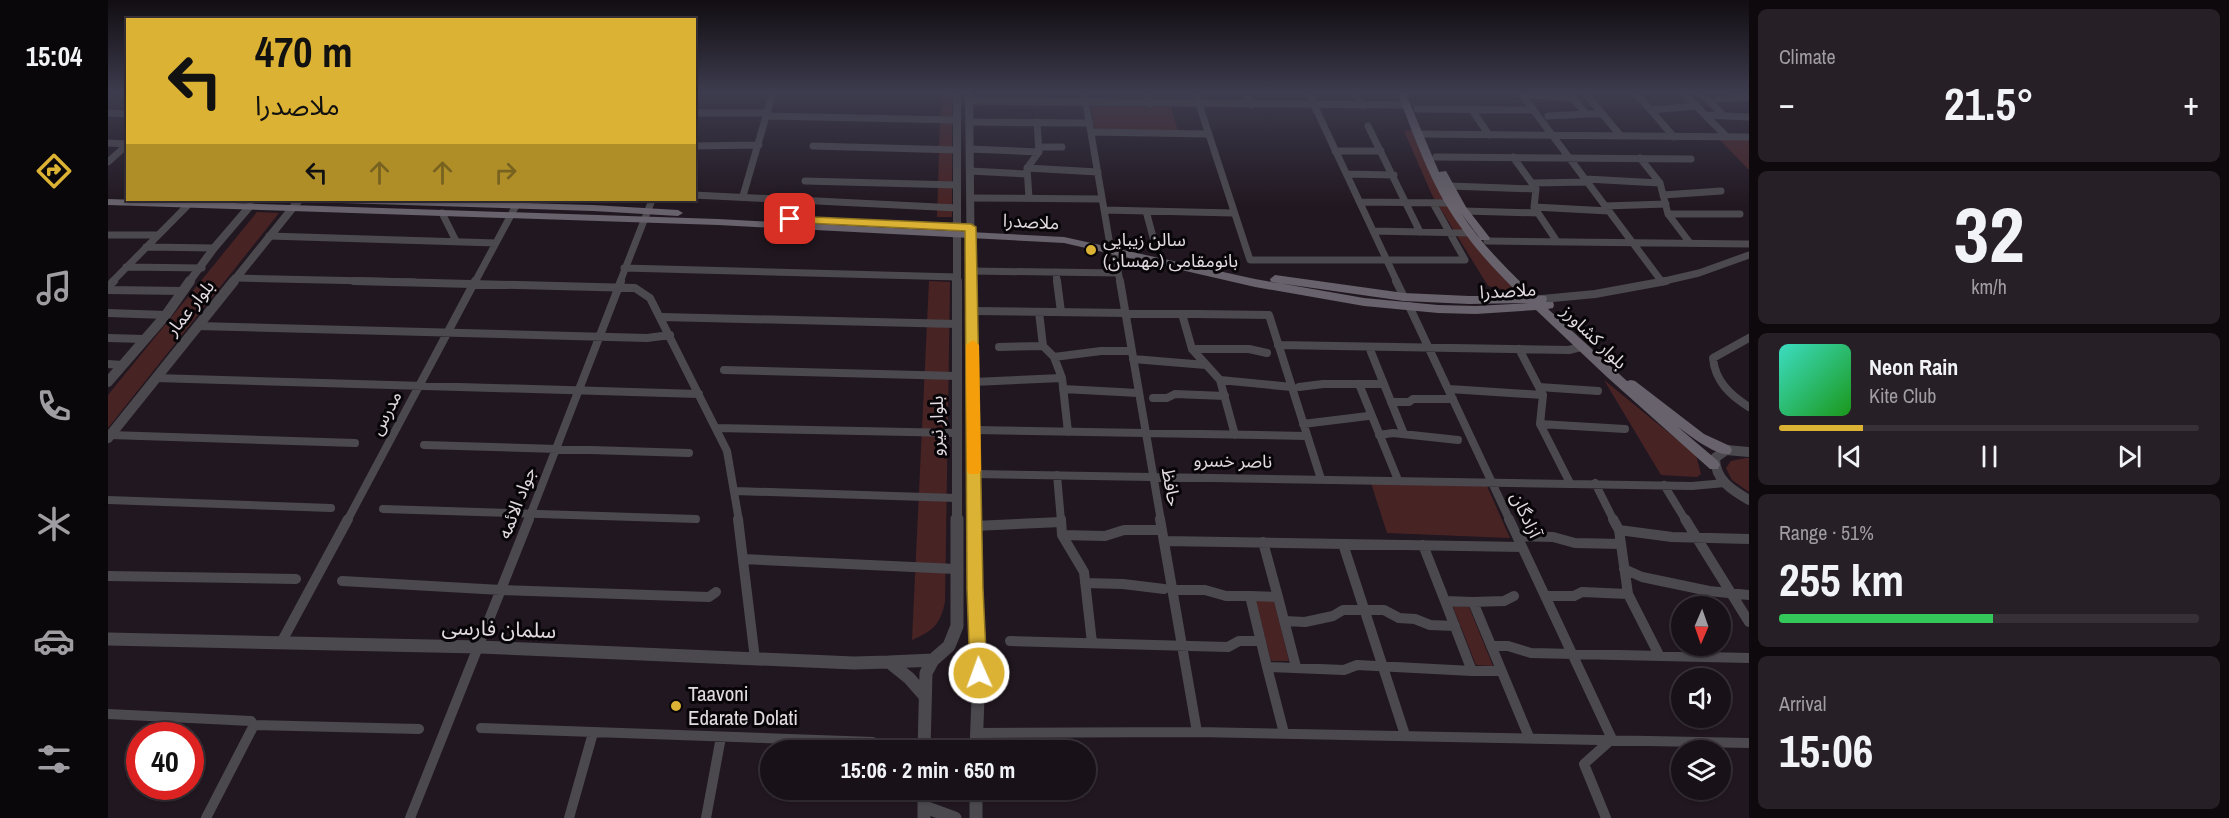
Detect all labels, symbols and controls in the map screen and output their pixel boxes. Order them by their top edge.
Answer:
text: 470 m [255,24,353,80]
text: 15:04 [26,38,82,74]
icon: left [156,42,234,120]
text: Climate [1779,43,1836,70]
text: 21.5° [1944,73,2034,134]
text: − [1779,81,1795,125]
text: + [2183,81,2199,125]
text: ملاصدرا [255,87,340,123]
icon: directions [33,150,75,192]
icon: left [300,156,333,189]
icon: ahead [363,156,396,189]
icon: ahead [426,156,459,189]
icon: right [489,156,522,189]
text: 32 [1953,181,2025,286]
pin [764,193,815,244]
icon: arrive [773,202,806,235]
street label: ملاصدرا [1002,208,1060,235]
place label: سالن زیبایی بانومقامی (مهسان) [1103,227,1238,273]
marker: سالن زیبایی بانومقامی (مهسان) [1084,243,1098,257]
icon: music [33,267,75,309]
text: km/h [1971,273,2007,300]
street label: بلوار عمار [159,275,220,342]
street label: ملاصدرا [1479,277,1537,304]
street label: بلوار کشاورز [1555,298,1633,374]
text: Neon Rain [1869,352,1958,382]
text: Kite Club [1869,382,1936,409]
icon: phone [33,385,75,427]
street label: مدرس [364,386,408,439]
street label: بلوار نیرو [924,396,949,456]
icon: previous [1833,440,1866,473]
icon: pause [1973,440,2006,473]
icon: next [2113,440,2146,473]
street label: ناصر خسرو [1193,447,1273,474]
street label: جواد الائمه [491,463,542,542]
street label: حافظ [1156,466,1187,508]
street label: آزادگان [1505,488,1548,543]
icon: climate [33,503,75,545]
text: Range · 51% [1779,519,1874,546]
text: 255 km [1779,549,1904,610]
north arrow [1671,596,1731,656]
map controls [1671,596,1731,800]
street label: سلمان فارسی [441,612,557,645]
icon: car [33,620,75,662]
position arrow [947,641,1011,705]
button: sound [1671,668,1731,728]
place label: Taavoni Edarate Dolati [688,679,798,732]
text: Arrival [1779,690,1826,717]
marker: Taavoni Edarate Dolati [669,699,683,713]
text: 15:06 [1779,720,1873,781]
speed limit sign: 40 [126,722,204,800]
icon: filters [33,738,75,780]
button: layers [1671,740,1731,800]
text: 15:06 · 2 min · 650 m [841,755,1015,785]

